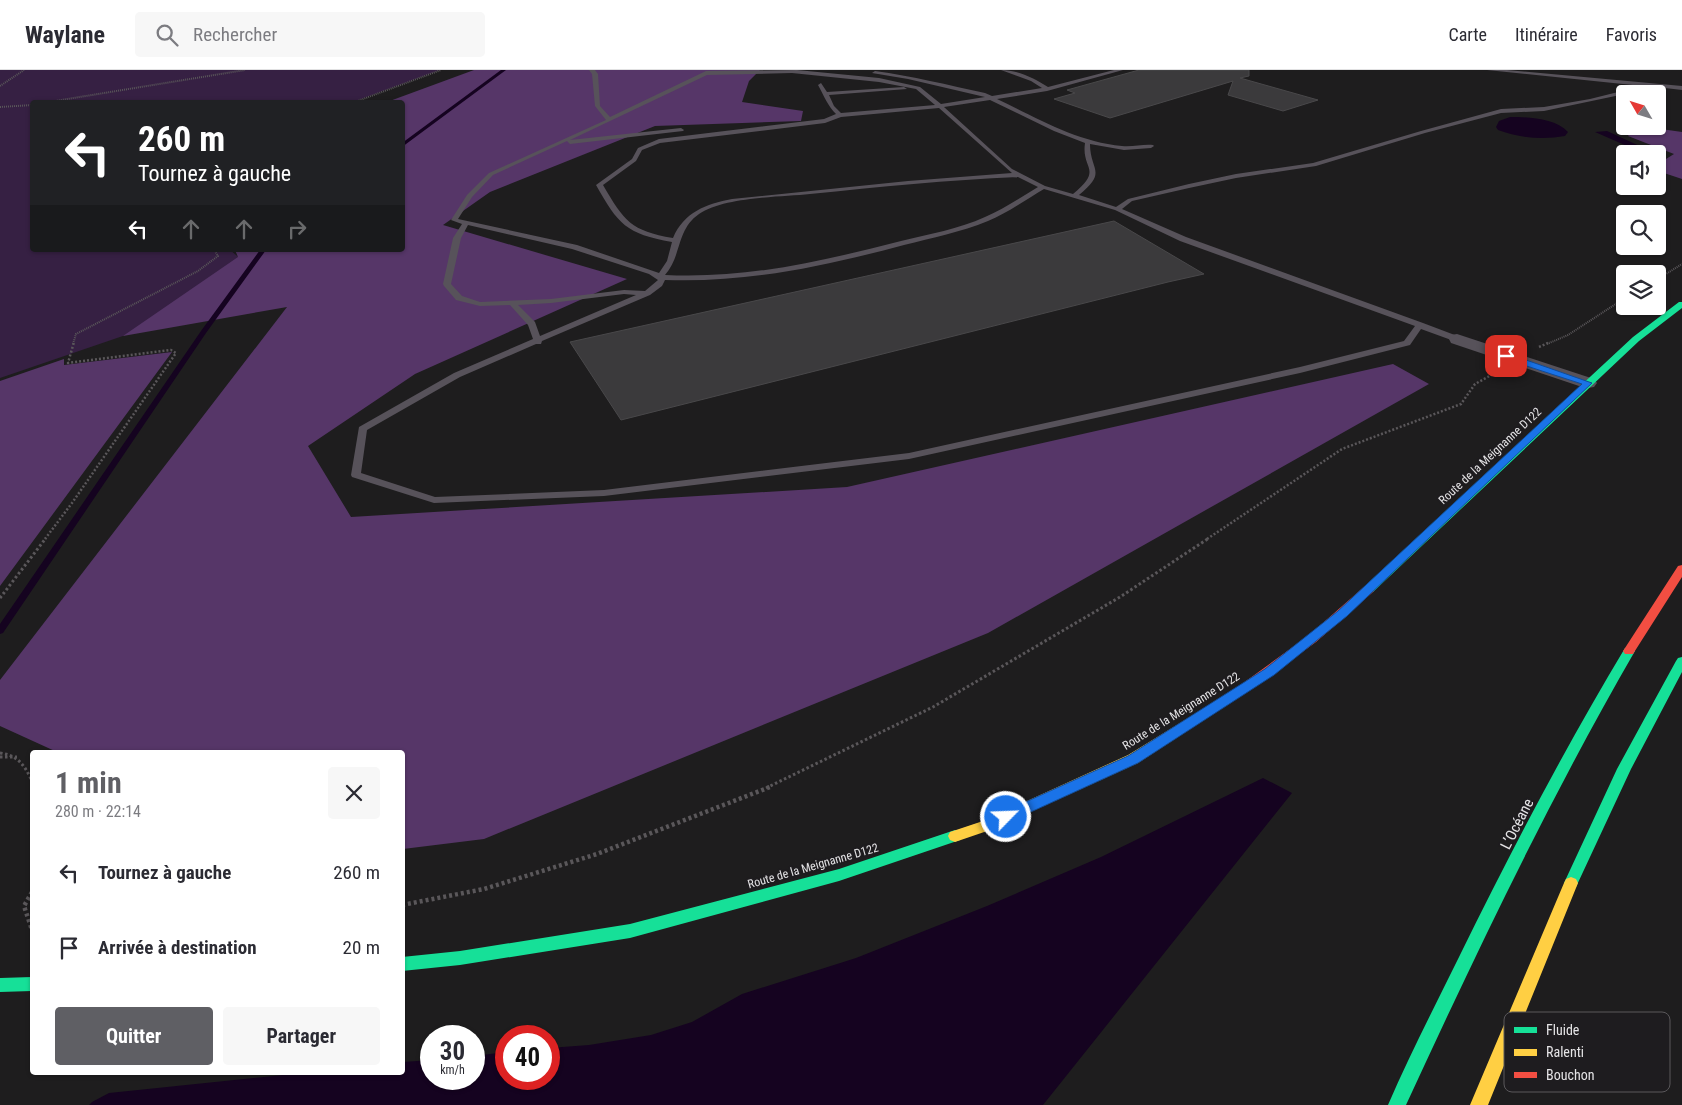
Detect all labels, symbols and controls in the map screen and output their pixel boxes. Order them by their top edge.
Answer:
search box [135,12,485,57]
text: Waylane [25,21,105,49]
icon: search [153,21,181,49]
text: Rechercher [193,23,277,46]
text: Carte [1448,24,1487,45]
text: Itinéraire [1515,24,1578,45]
text: Favoris [1606,24,1657,45]
north arrow [1616,85,1666,135]
map controls [1616,85,1666,315]
text: 260 m [138,119,225,160]
icon: left [55,120,120,185]
button: sound [1616,145,1666,195]
text: Tournez à gauche [138,161,291,186]
button: search [1616,205,1666,255]
icon: left [124,215,152,243]
icon: ahead [177,215,205,243]
icon: ahead [230,215,258,243]
icon: right [283,215,311,243]
button: layers [1616,265,1666,315]
pin [1485,335,1527,377]
icon: arrive [1492,342,1520,370]
street label: Route de la Meignanne D122 [1436,405,1544,507]
street label: Route de la Meignanne D122 [1120,669,1242,753]
text: 1 min [55,765,122,800]
button: close [328,767,380,819]
position arrow [979,790,1031,842]
street label: L’Océane [1497,796,1537,852]
text: 280 m · 22:14 [55,802,141,821]
street label: Route de la Meignanne D122 [746,841,880,891]
icon: left [55,859,83,887]
text: Tournez à gauche [98,861,231,884]
text: 260 m [333,861,380,884]
icon: arrive [55,934,83,962]
text: Arrivée à destination [98,936,257,959]
text: 20 m [343,936,380,959]
button: Quitter [55,1007,213,1065]
button: Partager [223,1007,380,1065]
legend [1504,1012,1670,1092]
text: Fluide [1546,1022,1580,1038]
speed limit sign: 40 [495,1025,560,1090]
text: 30 [440,1037,465,1066]
text: Ralenti [1546,1044,1584,1060]
text: km/h [440,1063,465,1077]
text: Bouchon [1546,1067,1594,1083]

